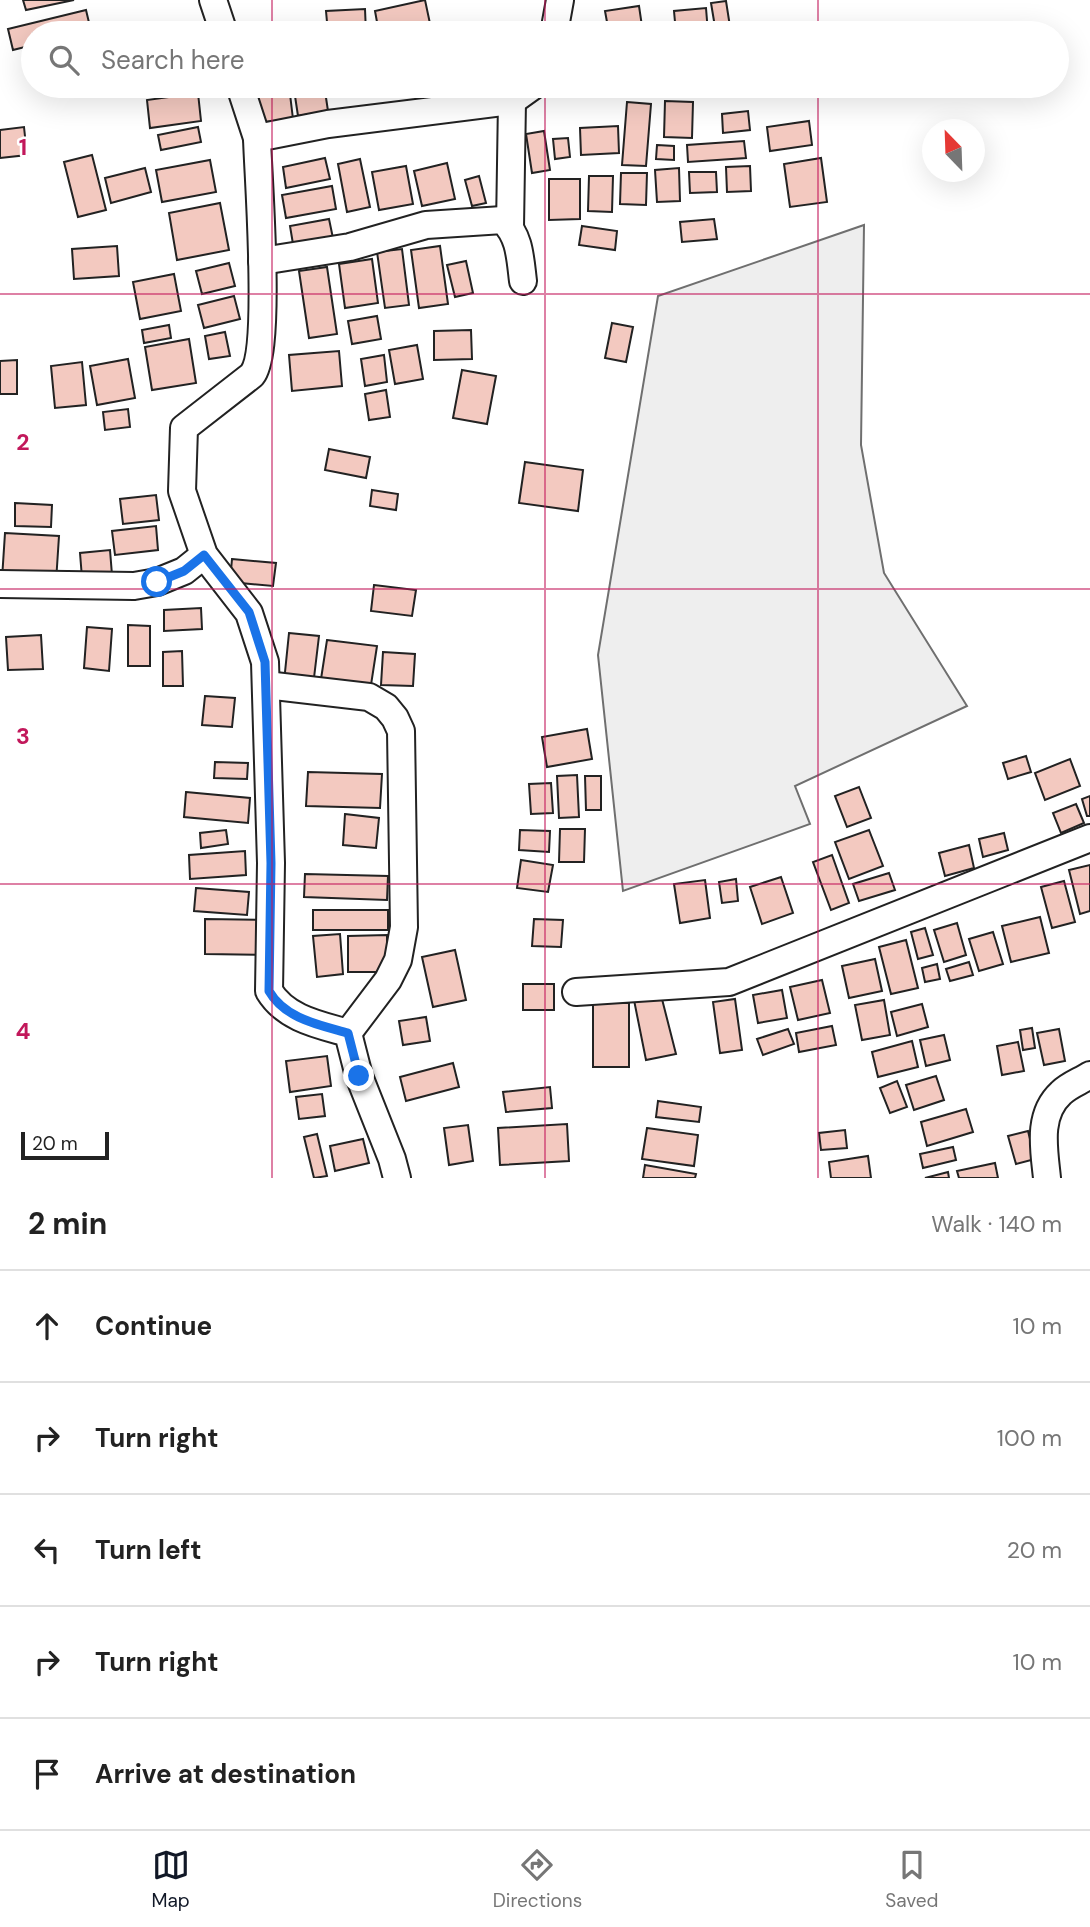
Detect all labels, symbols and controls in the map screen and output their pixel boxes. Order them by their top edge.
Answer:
search box [21,21,1069,98]
icon: search [45,41,83,79]
text: Search here [101,43,244,77]
north arrow [922,119,985,182]
text: 1 [19,132,27,162]
text: 2 [16,427,30,457]
route start [141,566,172,597]
text: 3 [16,721,30,751]
text: 4 [16,1016,31,1046]
route end [343,1060,374,1091]
scale bar [21,1129,108,1161]
text: 20 m [32,1131,78,1156]
text: 2 min [28,1204,107,1243]
text: Walk · 140 m [931,1209,1062,1239]
icon: ahead [28,1307,66,1345]
text: Continue [95,1309,212,1343]
text: 10 m [1012,1311,1062,1341]
icon: right [28,1419,66,1457]
text: Turn right [95,1421,219,1455]
text: 100 m [997,1423,1062,1453]
icon: left [28,1531,66,1569]
text: Turn left [95,1533,202,1567]
text: 20 m [1007,1535,1062,1565]
icon: right [28,1643,66,1681]
text: Turn right [95,1645,219,1679]
text: 10 m [1012,1647,1062,1677]
icon: arrive [28,1755,66,1793]
text: Arrive at destination [95,1757,356,1791]
tab: Map [152,1846,190,1913]
tab: Directions [493,1846,582,1913]
tab: Saved [885,1846,938,1913]

